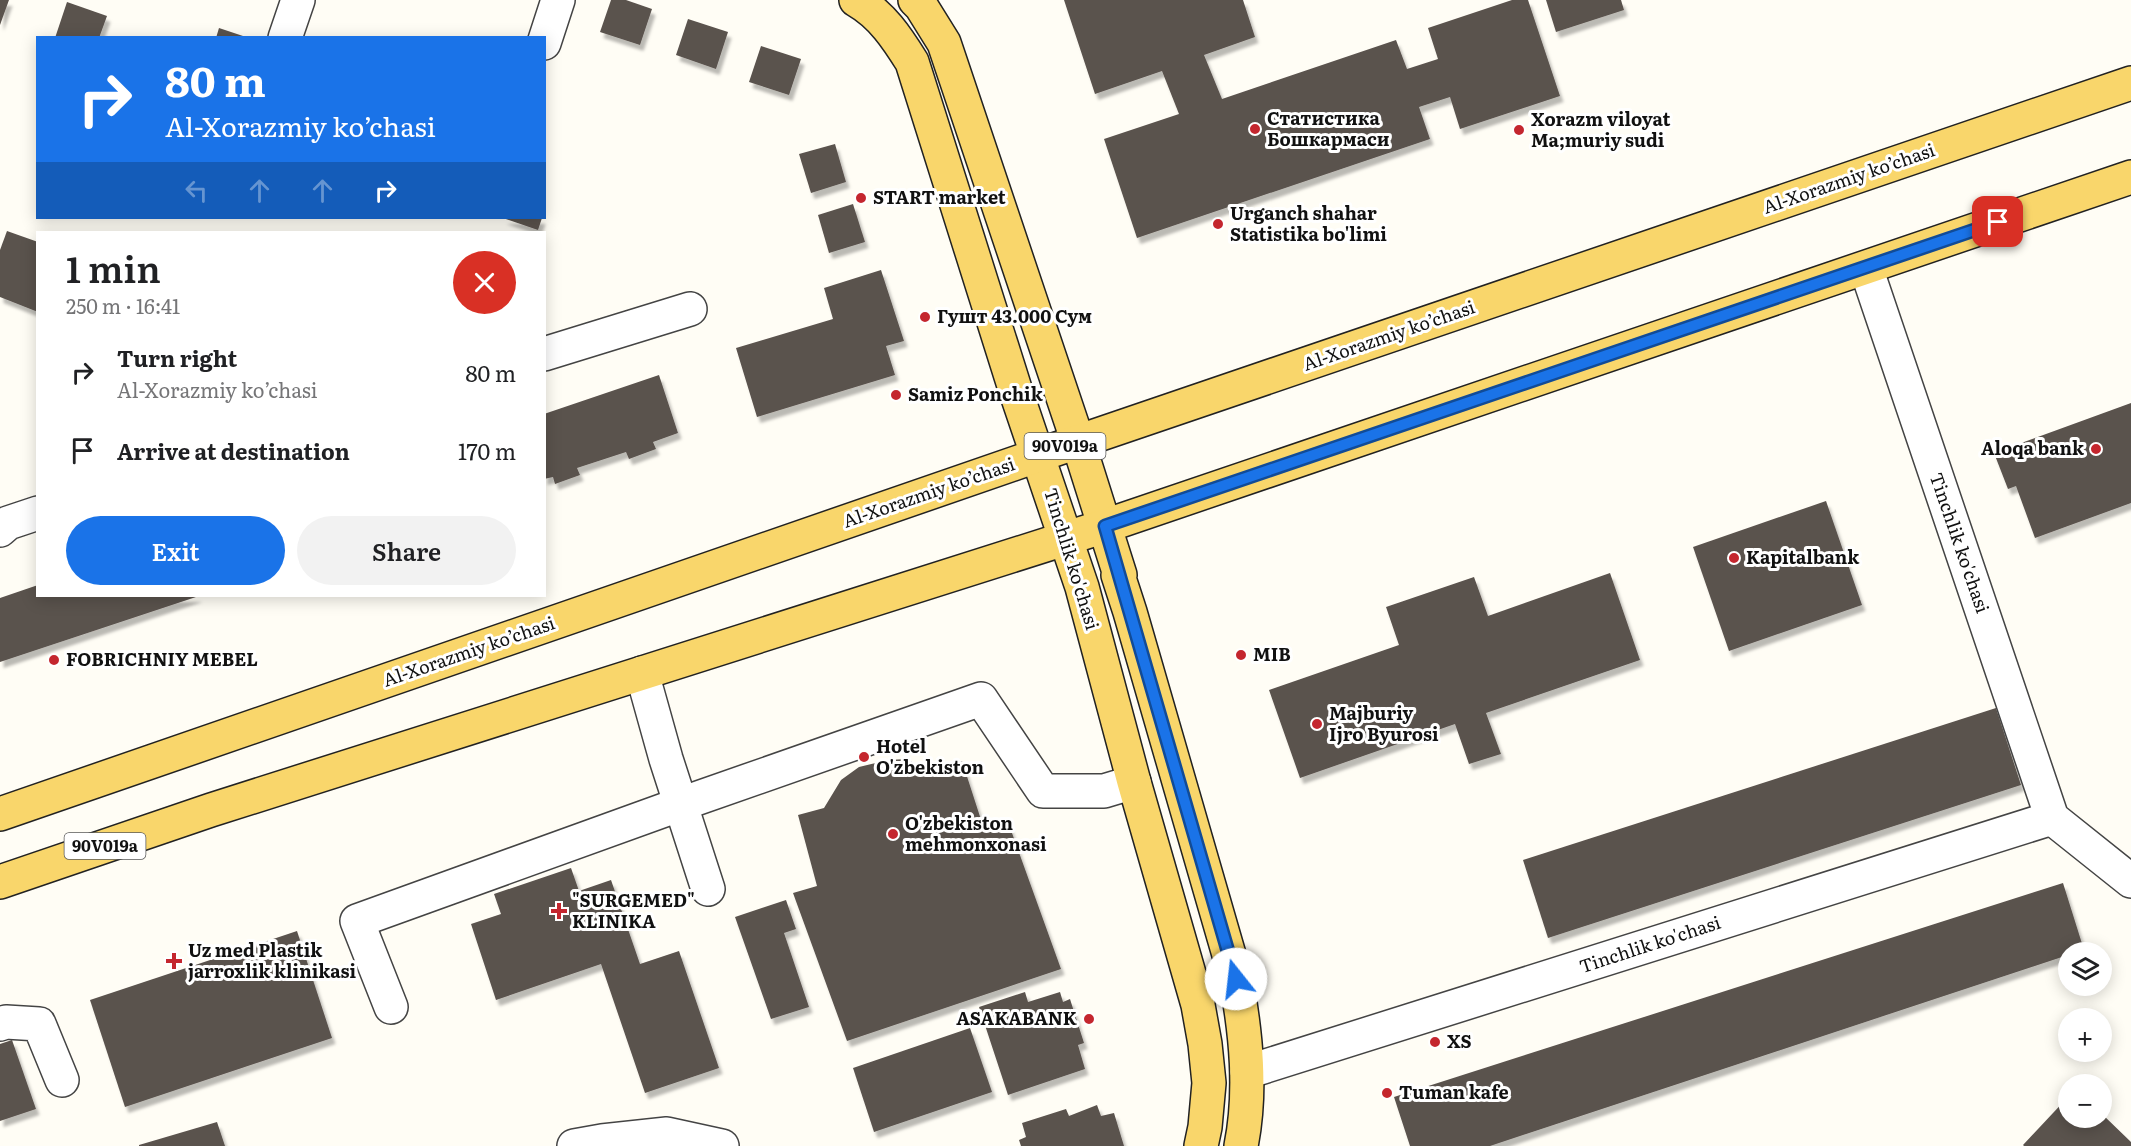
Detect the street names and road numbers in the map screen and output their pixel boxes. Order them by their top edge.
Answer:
street label: Al-Xorazmiy ko’chasi [1759,135,1938,220]
street label: Al-Xorazmiy ko’chasi [1299,292,1478,377]
road number: 90V019a [1024,433,1106,459]
street label: Al-Xorazmiy ko’chasi [839,449,1018,534]
street label: Tinchlik ko'chasi [1924,469,1997,616]
street label: Tinchlik ko'chasi [1038,484,1107,633]
street label: Al-Xorazmiy ko’chasi [379,608,558,693]
road number: 90V019a [64,833,146,859]
street label: Tinchlik ko'chasi [1575,908,1724,979]

